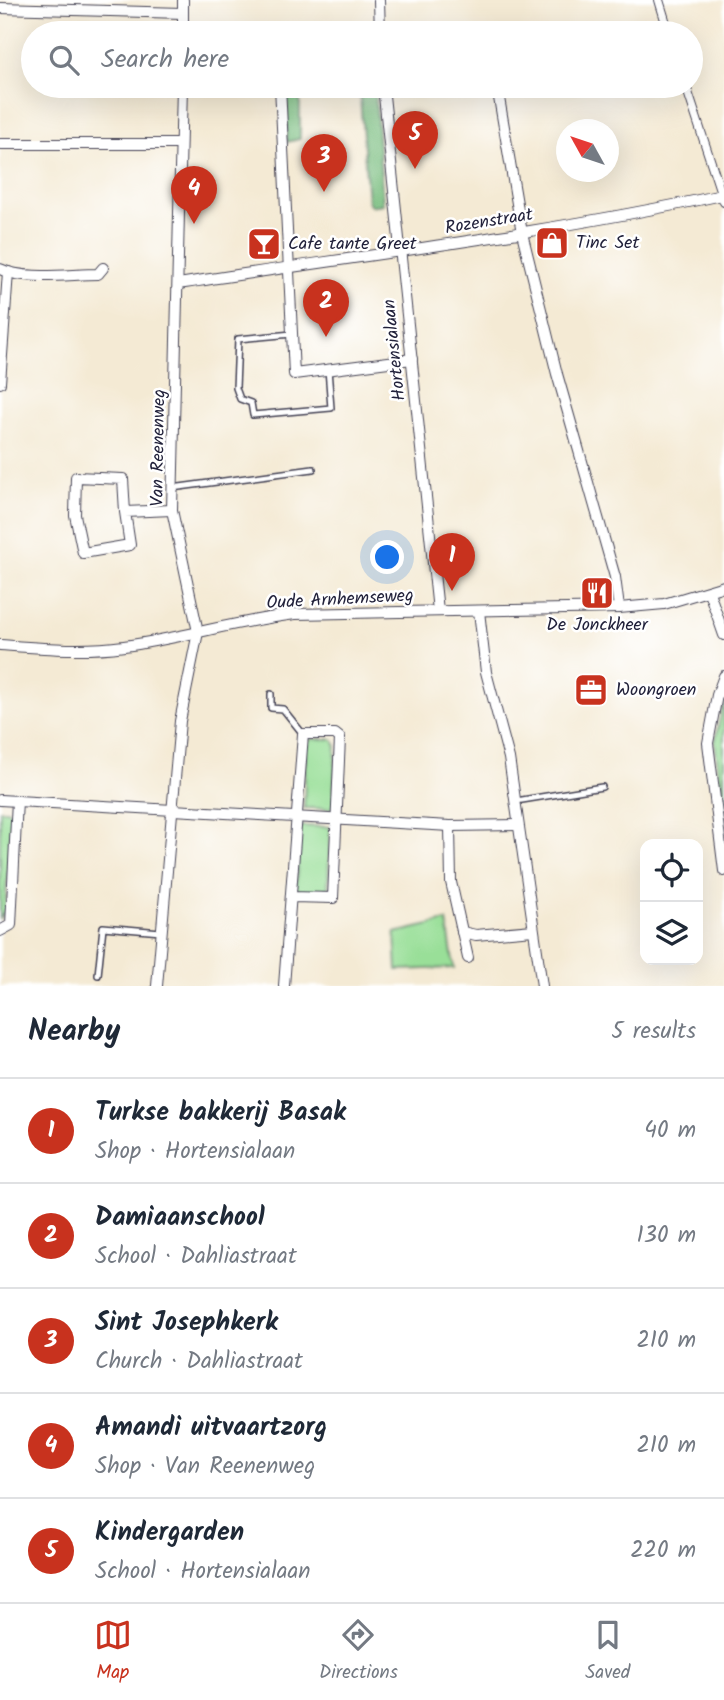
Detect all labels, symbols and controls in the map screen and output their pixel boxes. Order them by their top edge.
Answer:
search box [21,21,703,98]
text: Search here [101,39,229,81]
icon: search [45,41,83,79]
pin: 5 [392,111,438,169]
north arrow [556,119,619,182]
pin: 3 [301,134,347,192]
pin: 4 [171,166,217,224]
street label: Rozenstraat [443,201,536,243]
shop icon: Tinc Set [533,224,571,262]
bar icon: Cafe tante Greet [245,225,283,263]
place label: Tinc Set [576,229,640,258]
place label: Cafe tante Greet [288,230,418,259]
pin: 2 [303,279,349,337]
street label: Hortensialaan [375,298,415,402]
street label: Van Reenenweg [143,389,175,507]
pin: 1 [429,533,475,591]
your location [370,540,404,574]
restaurant icon: De Jonckheer [578,574,616,612]
street label: Oude Arnhemseweg [266,582,414,618]
place label: De Jonckheer [546,611,649,640]
office icon: Woongroen [572,671,610,709]
place label: Woongroen [616,676,696,705]
map controls [640,839,703,965]
button: locate [640,839,703,902]
button: layers [640,902,703,965]
text: Nearby [28,1008,120,1056]
text: 5 results [611,1014,696,1050]
text: Turkse bakkerij Basak [95,1092,346,1134]
text: 1 [48,1113,54,1149]
text: 40 m [644,1113,696,1149]
text: Shop · Hortensialaan [95,1134,295,1170]
text: Damiaanschool [95,1197,265,1239]
text: 2 [44,1218,58,1254]
text: 130 m [637,1218,696,1254]
text: School · Dahliastraat [95,1239,297,1275]
text: Sint Josephkerk [95,1302,278,1344]
text: 3 [45,1323,57,1359]
text: 210 m [636,1323,696,1359]
text: Church · Dahliastraat [95,1344,303,1380]
text: Amandi uitvaartzorg [95,1407,327,1449]
text: 4 [45,1428,57,1464]
text: 210 m [636,1428,696,1464]
text: Shop · Van Reenenweg [95,1449,315,1485]
text: Kindergarden [95,1512,244,1554]
text: 5 [45,1533,57,1569]
text: 220 m [630,1533,696,1569]
text: School · Hortensialaan [95,1554,311,1590]
tab: Map [94,1616,132,1688]
tab: Directions [319,1616,398,1688]
tab: Saved [585,1616,630,1688]

